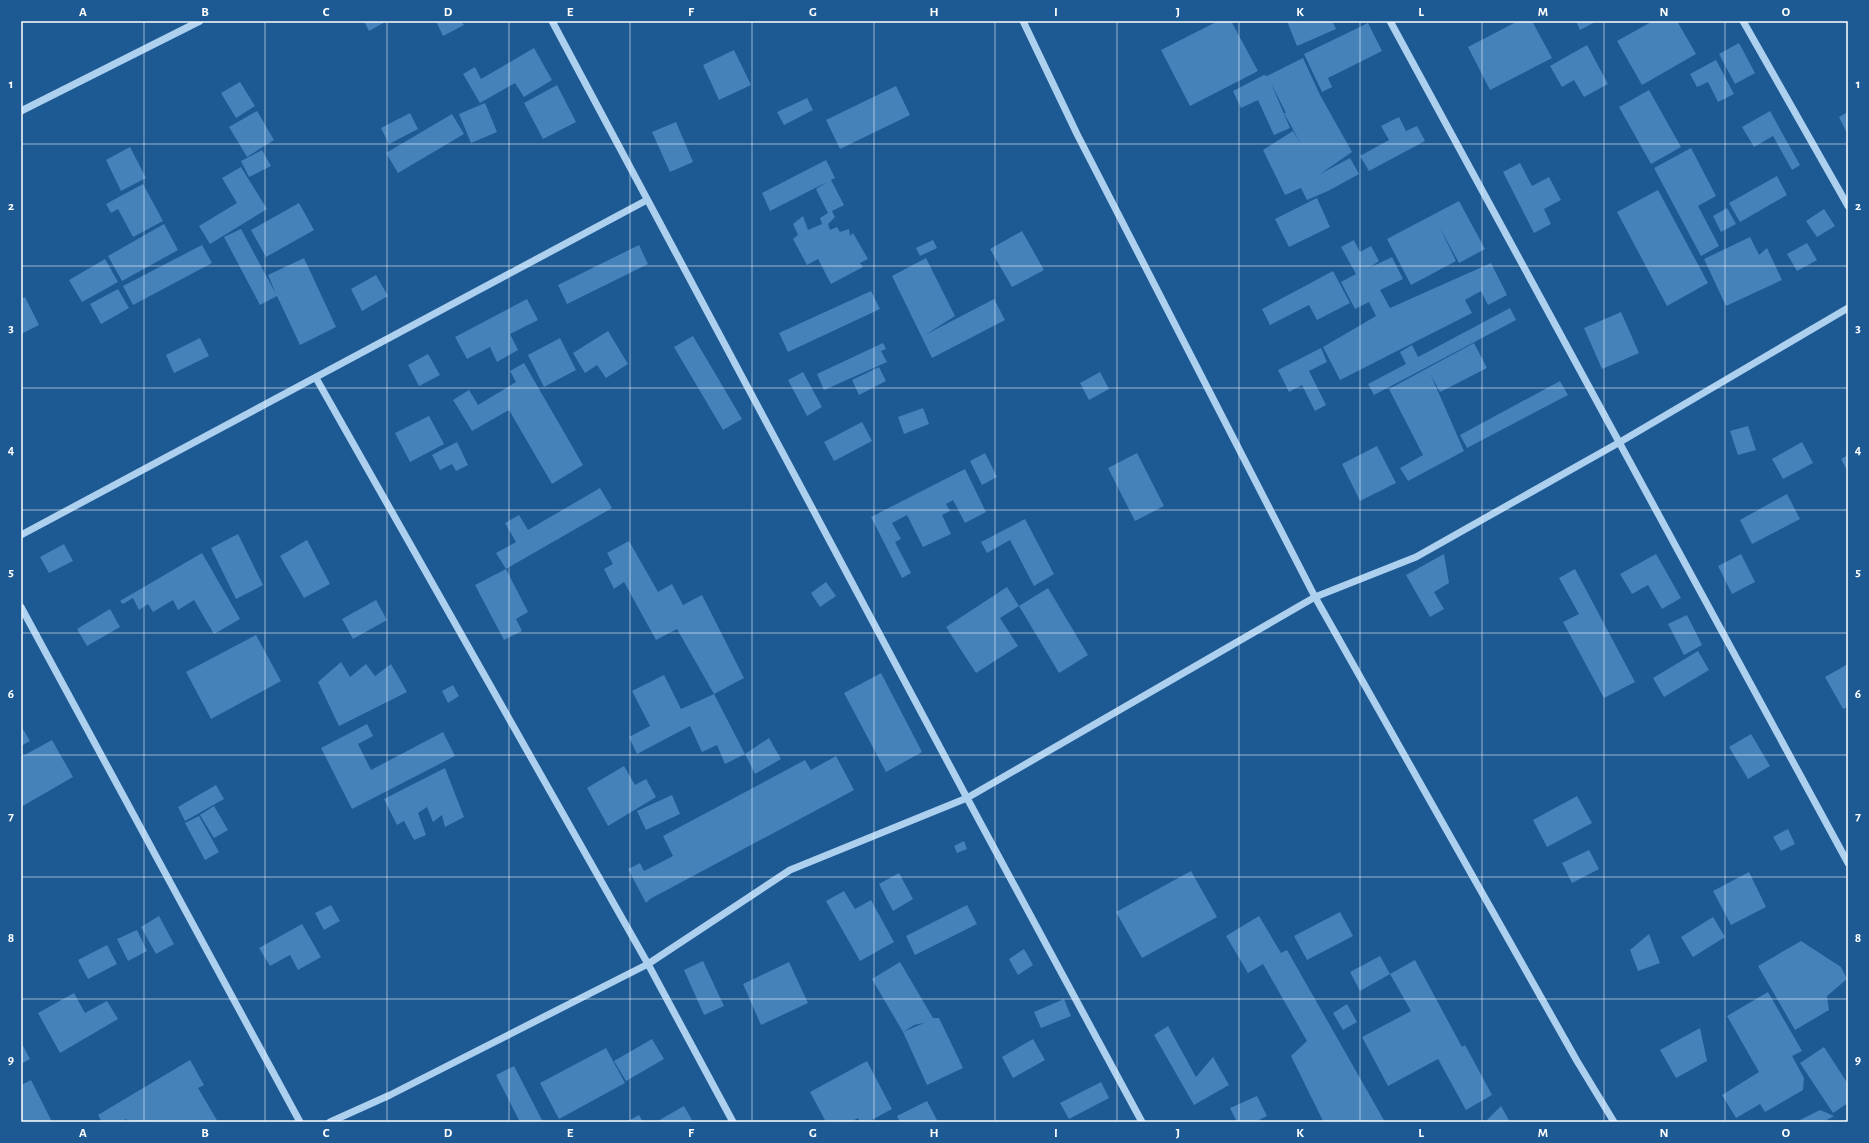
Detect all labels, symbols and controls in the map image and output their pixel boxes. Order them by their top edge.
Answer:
text: A [79,6,87,19]
text: B [201,6,209,19]
text: C [323,6,330,19]
text: D [444,6,453,19]
text: E [567,6,574,19]
text: F [688,6,695,19]
text: G [809,6,817,19]
text: H [929,6,939,19]
text: I [1054,6,1058,19]
text: J [1176,6,1180,19]
text: K [1296,6,1304,19]
text: L [1418,6,1424,19]
text: M [1538,6,1548,19]
text: N [1659,6,1669,19]
text: O [1782,6,1791,19]
text: 1 [9,78,13,91]
text: 1 [1856,78,1860,91]
text: 2 [8,200,14,213]
text: 2 [1855,200,1861,213]
text: 3 [8,322,14,335]
text: 3 [1855,322,1861,335]
text: 4 [8,444,15,457]
text: 4 [1855,444,1862,457]
text: 5 [8,566,14,579]
text: 5 [1855,566,1861,579]
text: 6 [8,688,14,701]
text: 6 [1855,688,1861,701]
text: 7 [8,810,14,823]
text: 7 [1855,810,1861,823]
text: 8 [8,932,14,945]
text: 8 [1855,932,1861,945]
text: 9 [8,1054,14,1067]
text: 9 [1855,1054,1861,1067]
text: A [79,1127,87,1140]
text: B [201,1127,209,1140]
text: C [323,1127,330,1140]
text: D [444,1127,453,1140]
text: E [567,1127,574,1140]
text: F [688,1127,695,1140]
text: G [809,1127,817,1140]
text: H [929,1127,939,1140]
text: I [1054,1127,1058,1140]
text: J [1176,1127,1180,1140]
text: K [1296,1127,1304,1140]
text: L [1418,1127,1424,1140]
text: M [1538,1127,1548,1140]
text: N [1659,1127,1669,1140]
text: O [1782,1127,1791,1140]

